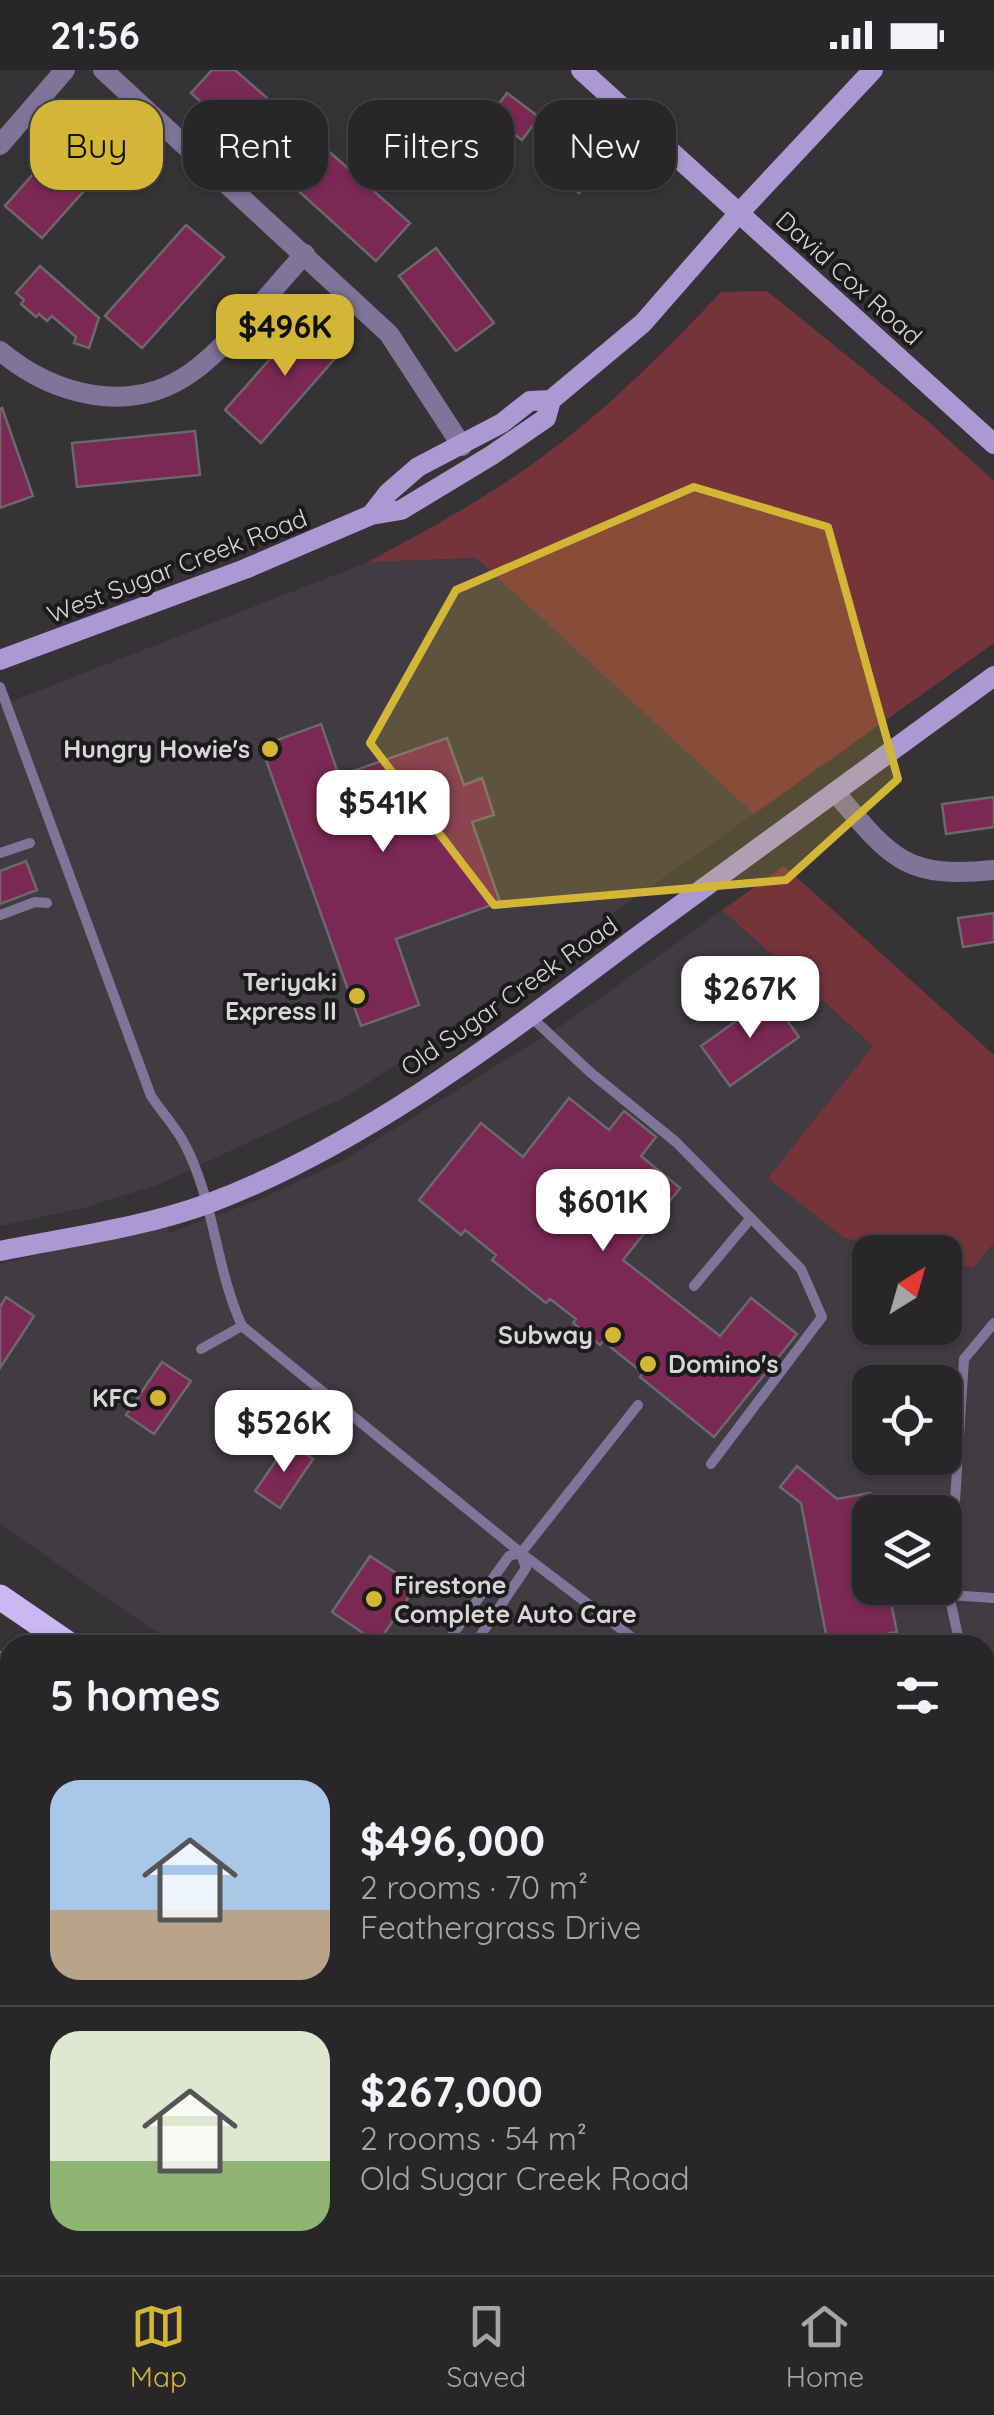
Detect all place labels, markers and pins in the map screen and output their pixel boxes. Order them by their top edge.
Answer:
pin: $496K [215,294,355,379]
place label: Hungry Howie's [63,733,250,764]
marker: Hungry Howie's [259,738,281,760]
pin: $541K [313,770,453,855]
pin: $267K [680,956,820,1041]
place label: Teriyaki Express II [225,966,337,1026]
marker: Teriyaki Express II [346,985,368,1007]
pin: $601K [533,1169,673,1254]
place label: Subway [498,1319,593,1350]
marker: Subway [602,1324,624,1346]
place label: Domino's [668,1348,778,1379]
marker: Domino's [637,1353,659,1375]
place label: KFC [92,1382,138,1413]
marker: KFC [147,1387,169,1409]
pin: $526K [214,1390,354,1475]
place label: Firestone Complete Auto Care [394,1569,637,1629]
marker: Firestone Complete Auto Care [363,1588,385,1610]

